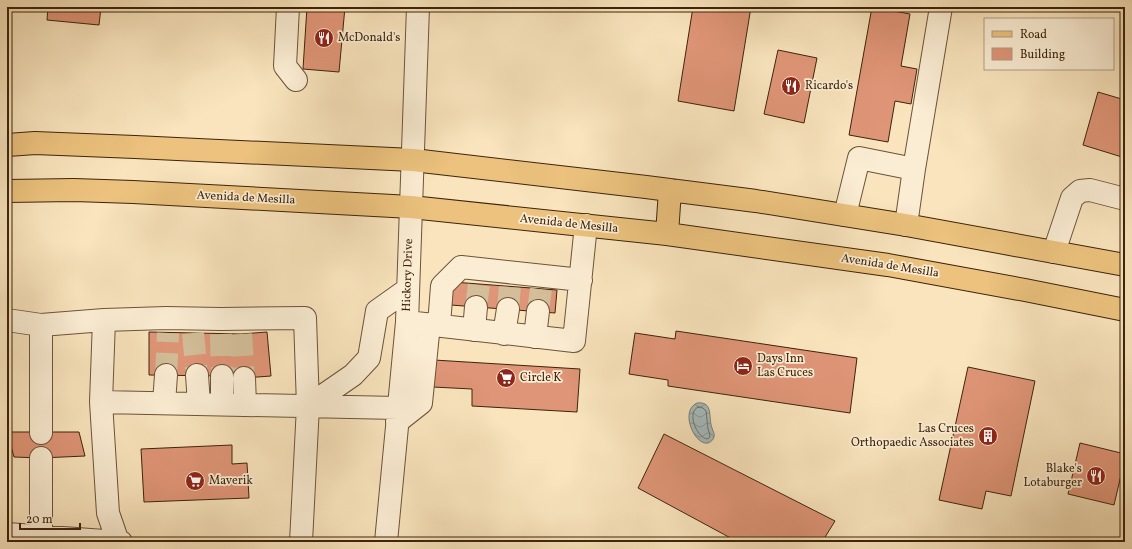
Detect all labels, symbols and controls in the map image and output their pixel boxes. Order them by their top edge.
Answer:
legend [984,18,1114,70]
restaurant icon: McDonald's [313,27,335,49]
text: Road [1020,27,1047,43]
place label: McDonald's [338,30,400,46]
text: Building [1020,47,1065,63]
restaurant icon: Ricardo's [780,75,802,97]
place label: Ricardo's [805,78,853,94]
street label: Avenida de Mesilla [196,187,296,209]
street label: Avenida de Mesilla [519,211,619,237]
street label: Hickory Drive [399,238,417,312]
street label: Avenida de Mesilla [840,250,940,282]
place label: Days Inn Las Cruces [757,351,813,381]
hotel icon: Days Inn Las Cruces [732,355,754,377]
supermarket icon: Circle K [495,367,517,389]
place label: Circle K [520,370,561,386]
place label: Las Cruces Orthopaedic Associates [851,421,974,451]
building icon: Las Cruces Orthopaedic Associates [977,425,999,447]
place label: Blake's Lotaburger [1023,461,1082,491]
restaurant icon: Blake's Lotaburger [1085,465,1107,487]
supermarket icon: Maverik [184,470,206,492]
place label: Maverik [209,473,253,489]
scale bar [20,505,80,531]
text: 20 m [26,512,53,528]

